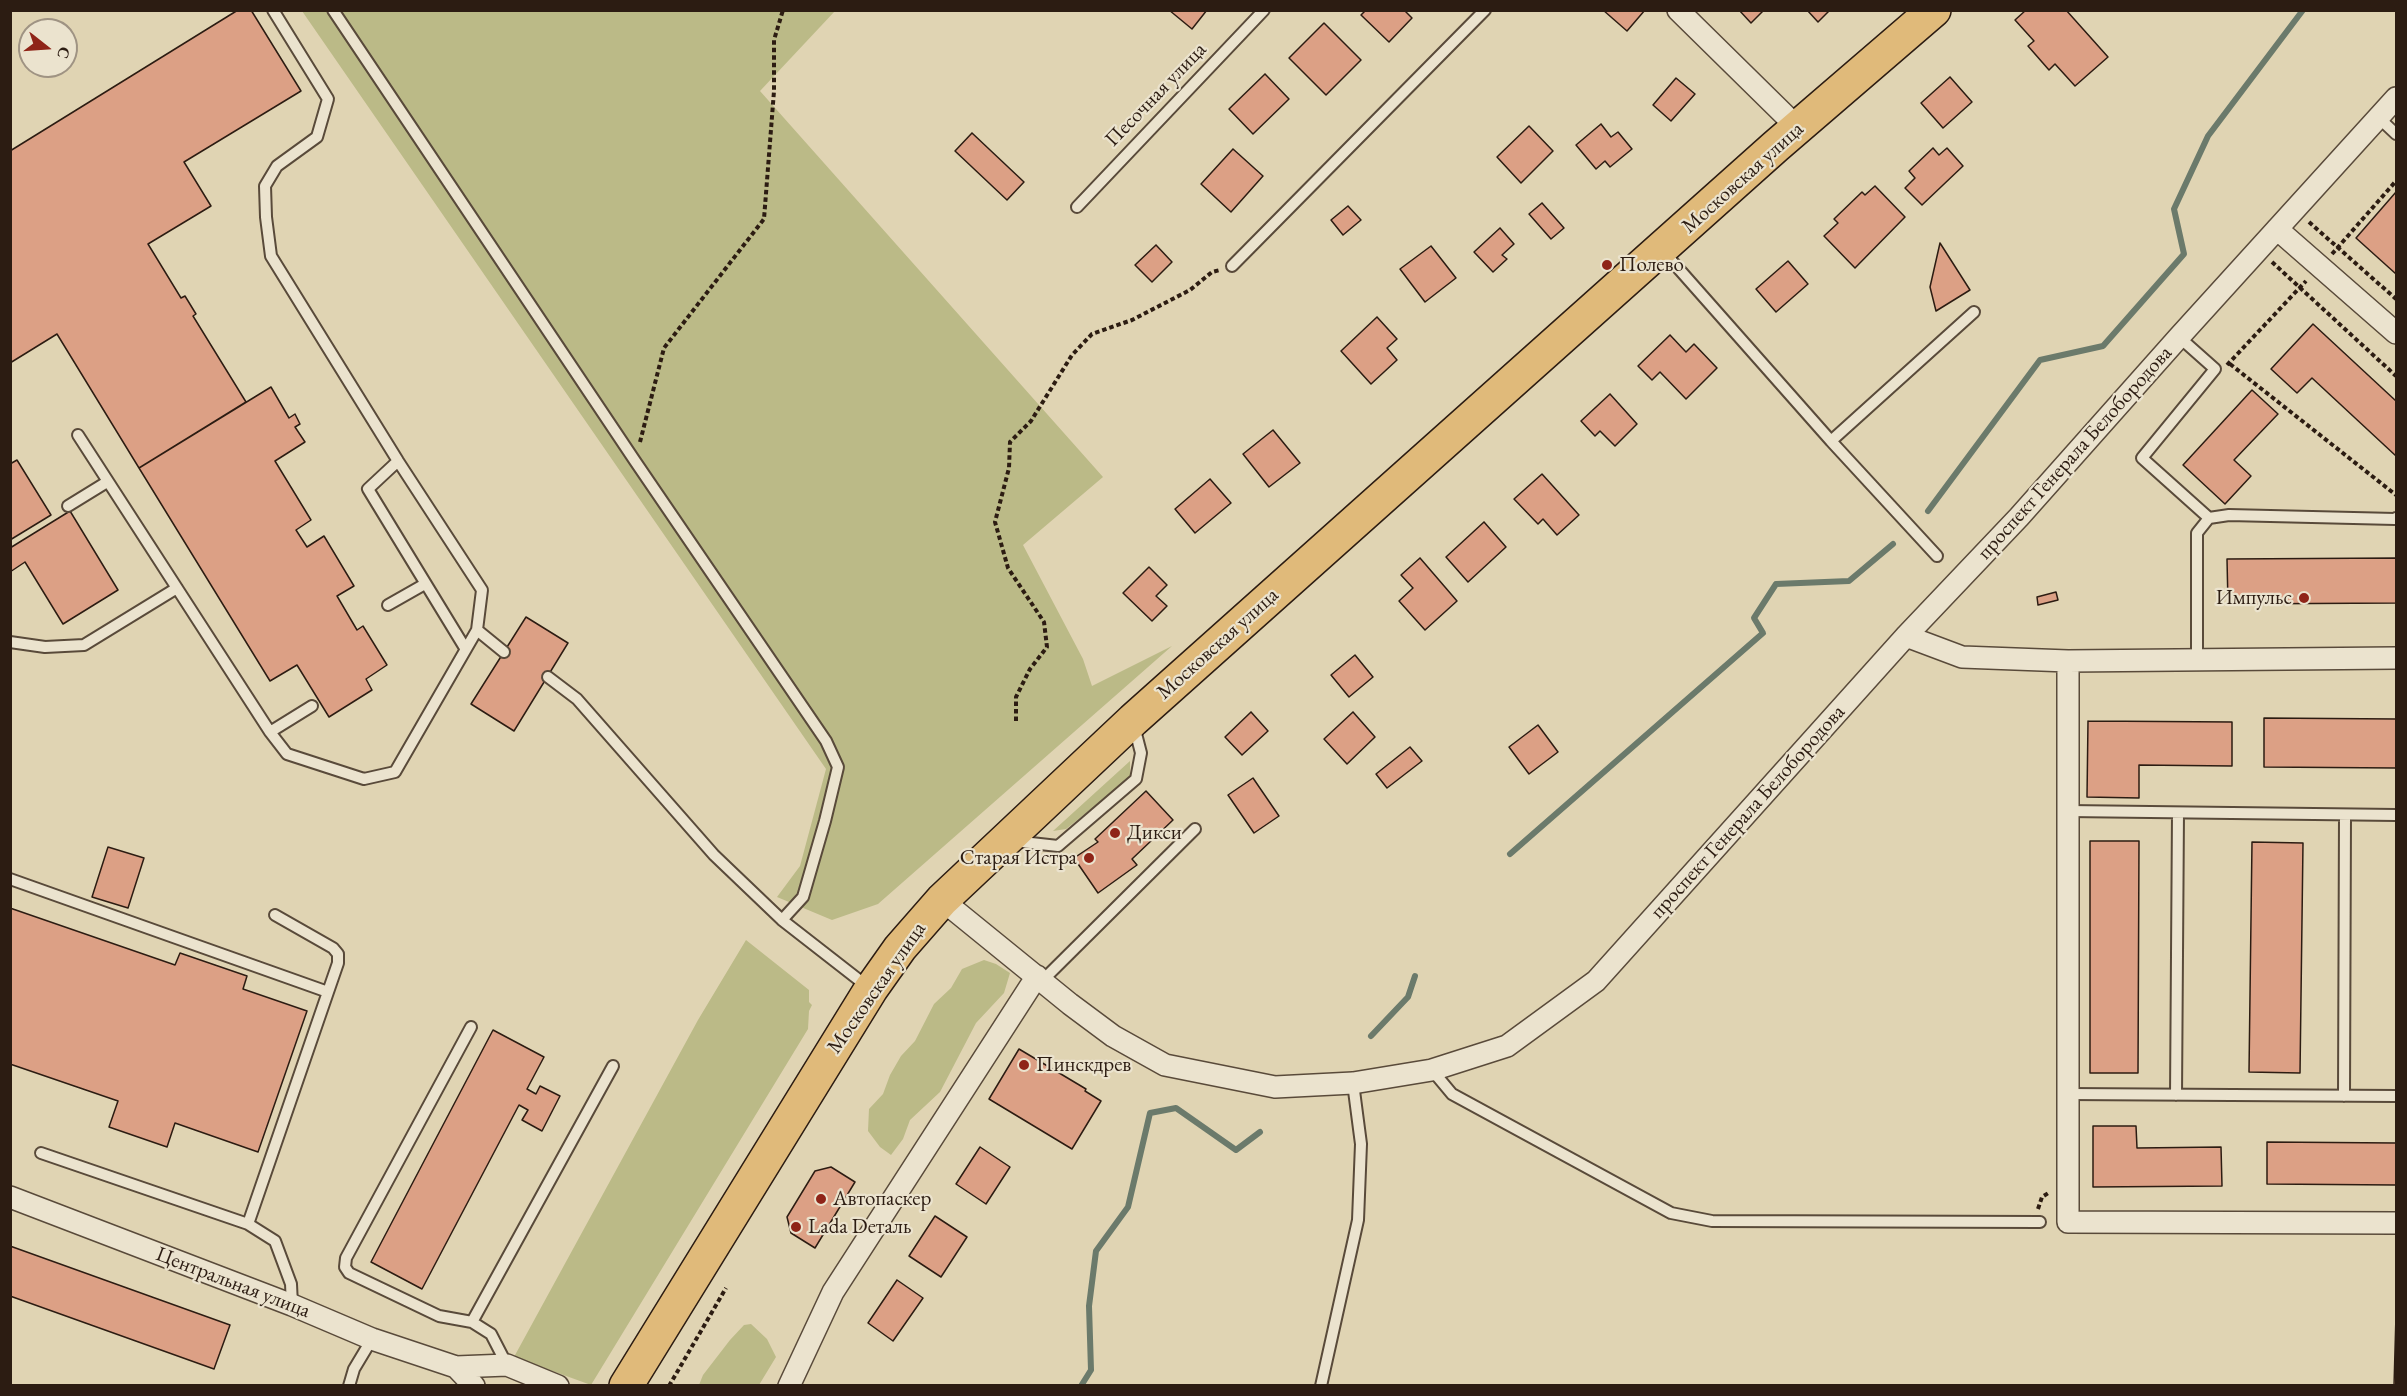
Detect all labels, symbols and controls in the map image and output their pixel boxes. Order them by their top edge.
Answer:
north arrow [18,18,78,78]
street label: Песочная улица [1100,38,1212,152]
text: С [52,44,75,61]
street label: Московская улица [1677,117,1809,239]
place label: Полево [1619,252,1684,278]
marker: Полево [1600,258,1614,272]
street label: проспект Генерала Белобородова [1972,341,2178,565]
street label: Московская улица [1152,583,1284,705]
place label: Импульс [2216,585,2292,611]
marker: Импульс [2297,591,2311,605]
street label: проспект Генерала Белобородова [1645,700,1851,924]
place label: Дикси [1127,820,1182,846]
marker: Дикси [1108,826,1122,840]
place label: Старая Истра [960,845,1077,871]
marker: Старая Истра [1082,851,1096,865]
street label: Московская улица [822,917,932,1059]
place label: Пинскдрев [1036,1052,1131,1078]
marker: Пинскдрев [1017,1058,1031,1072]
place label: Автопаскер [833,1186,931,1212]
marker: Автопаскер [814,1192,828,1206]
place label: Lada Dеталь [808,1214,911,1240]
marker: Lada Dеталь [789,1220,803,1234]
street label: Центральная улица [152,1242,314,1324]

